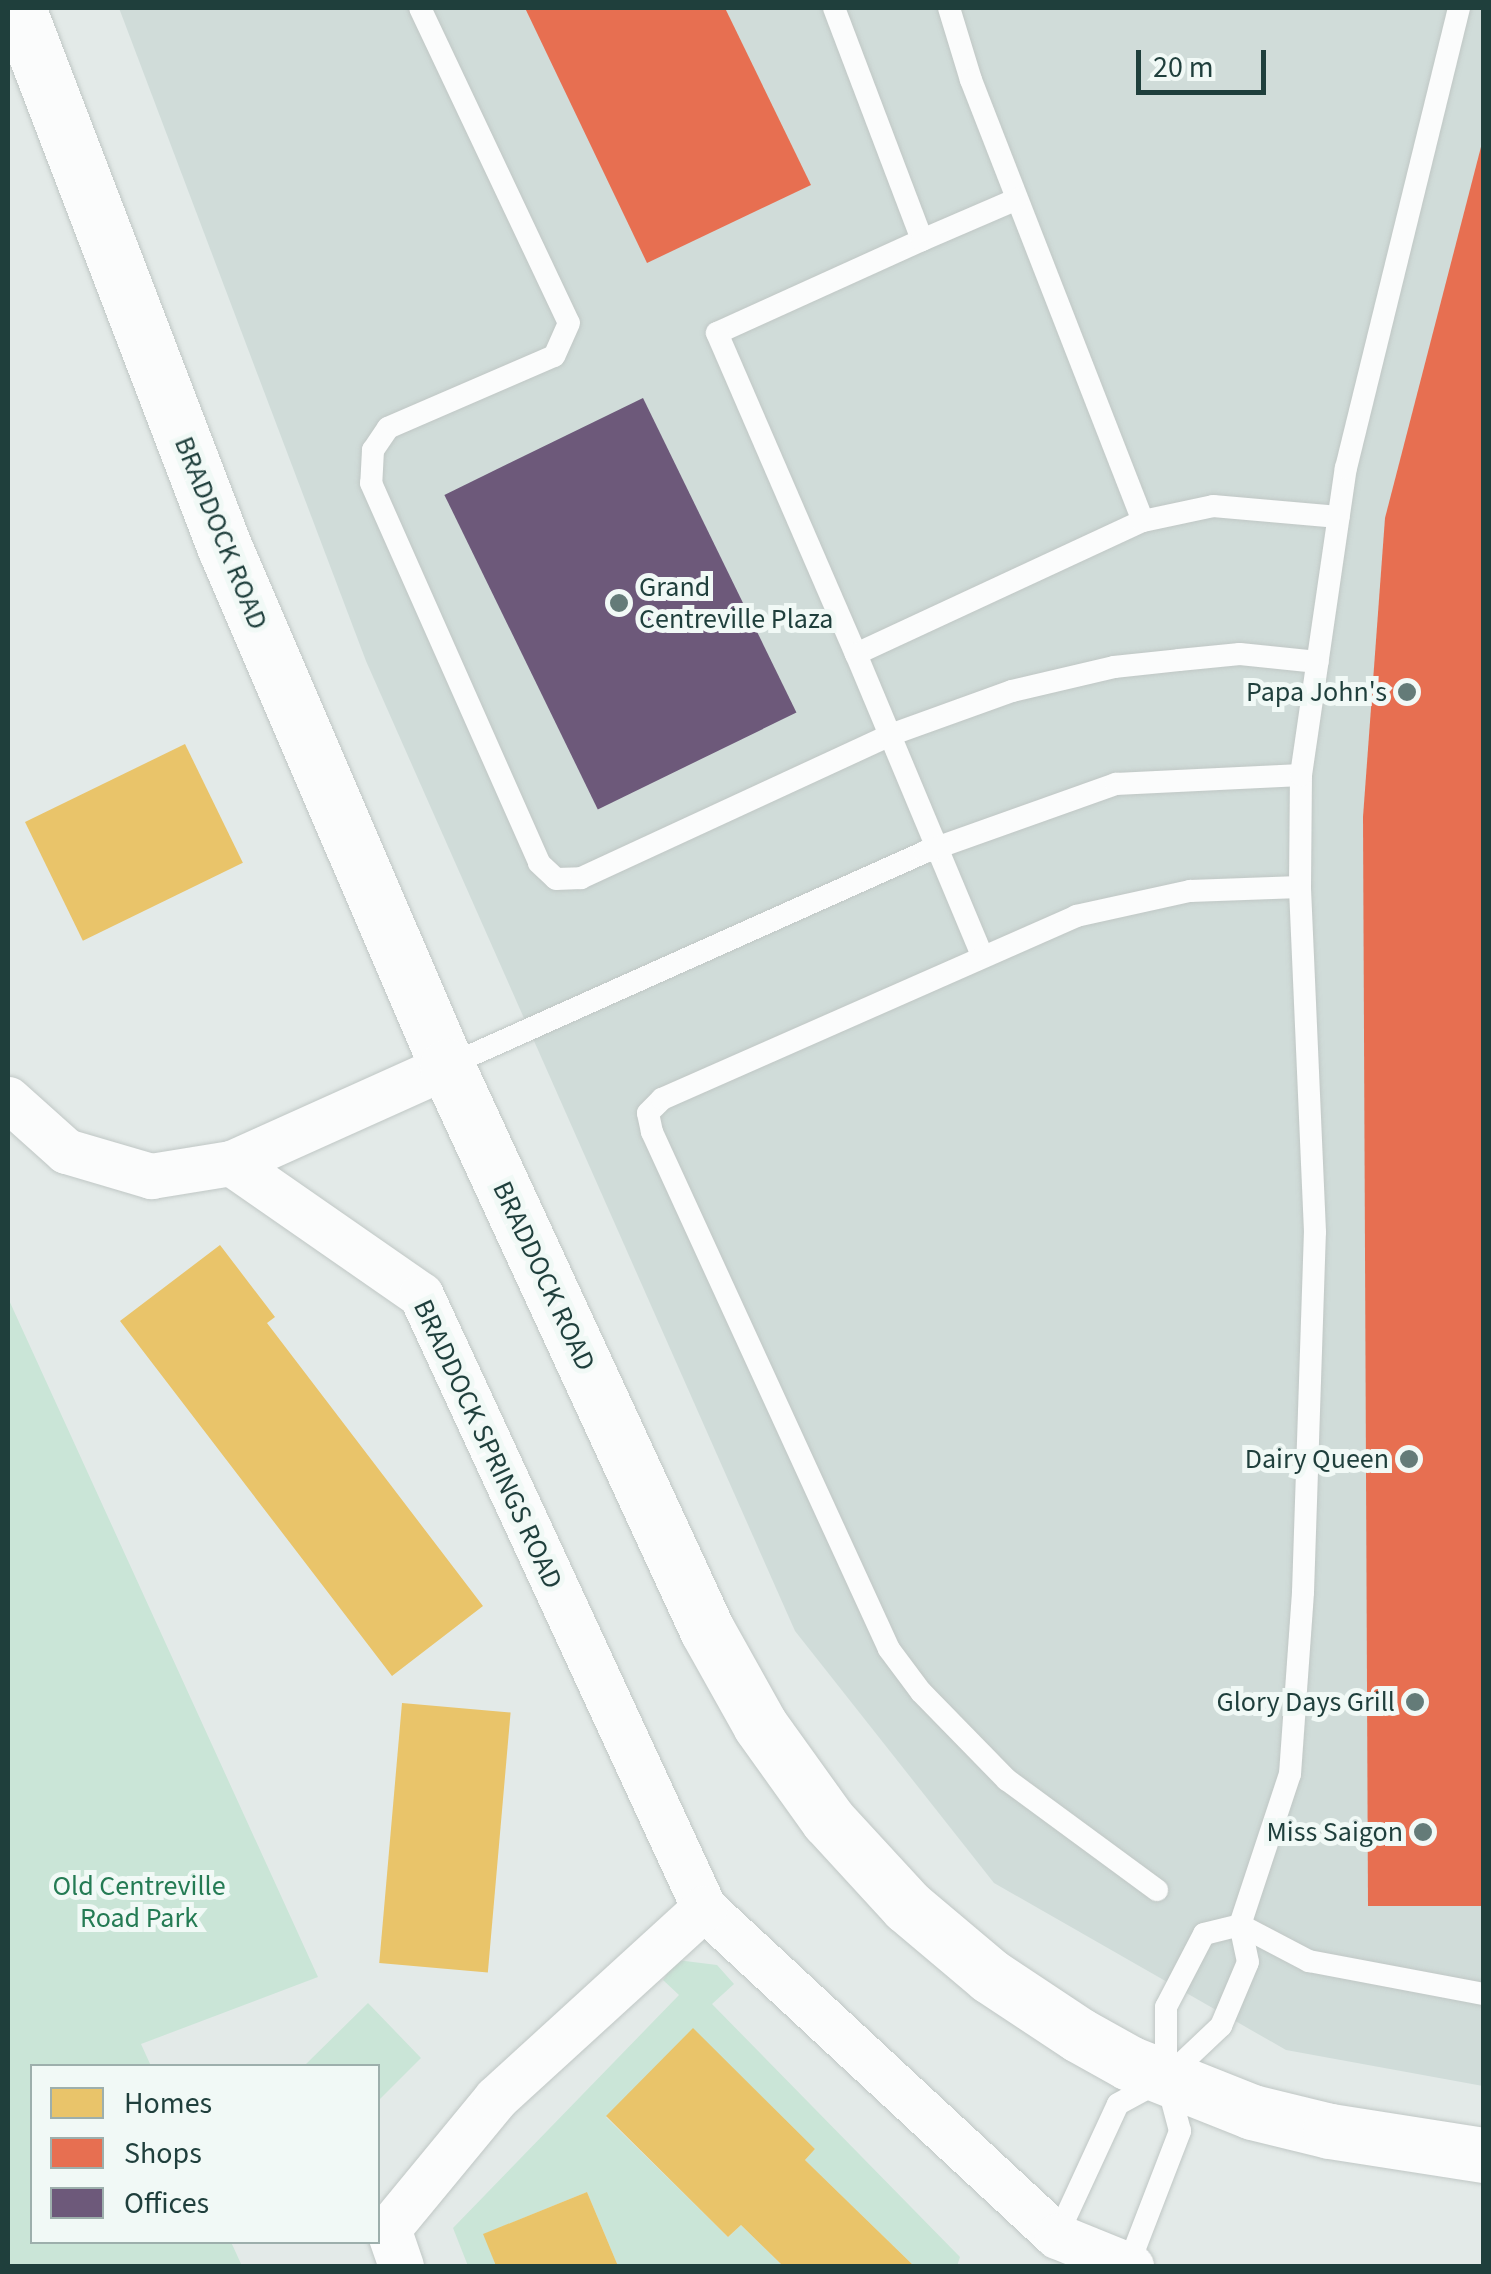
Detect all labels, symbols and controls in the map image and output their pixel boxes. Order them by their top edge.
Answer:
scale bar [1141,30,1271,92]
text: 20 m [1153,46,1214,89]
street label: BRADDOCK ROAD [167,432,275,634]
place label: Grand Centreville Plaza [639,570,833,636]
marker: Grand Centreville Plaza [608,592,630,614]
place label: Papa John's [1246,675,1387,709]
marker: Papa John's [1396,681,1418,703]
street label: BRADDOCK ROAD [485,1176,603,1376]
street label: BRADDOCK SPRINGS ROAD [406,1294,570,1594]
place label: Dairy Queen [1245,1442,1389,1476]
marker: Dairy Queen [1398,1448,1420,1470]
place label: Glory Days Grill [1216,1685,1395,1719]
marker: Glory Days Grill [1404,1691,1426,1713]
place label: Miss Saigon [1267,1815,1403,1849]
marker: Miss Saigon [1412,1821,1434,1843]
park label: Old Centreville Road Park [52,1869,226,1935]
legend [30,2064,380,2244]
text: Homes [124,2082,212,2125]
text: Shops [124,2132,202,2175]
text: Offices [124,2182,209,2225]

